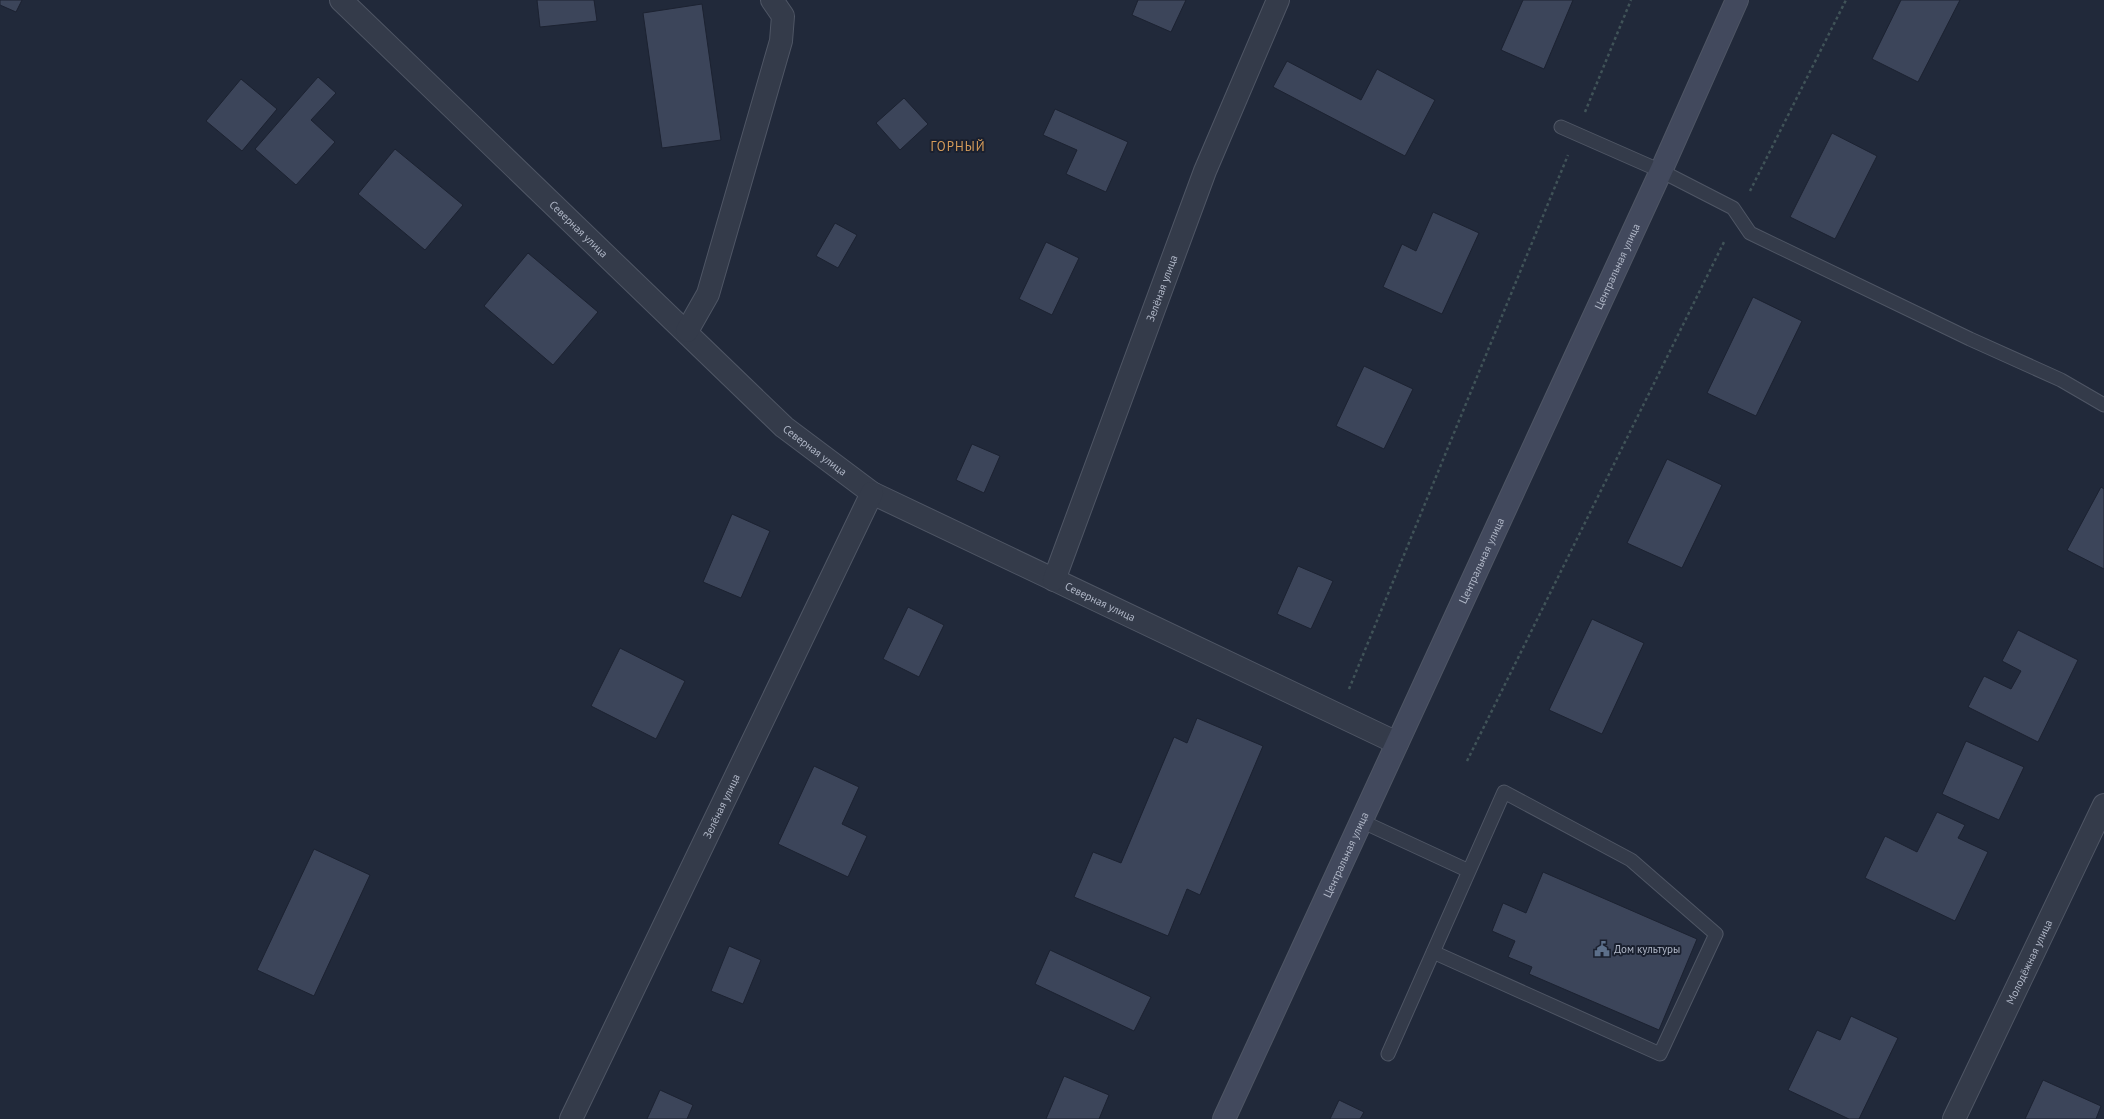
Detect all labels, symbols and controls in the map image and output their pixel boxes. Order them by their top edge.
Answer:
district label: ГОРНЫЙ [930,138,986,155]
street label: Северная улица [546,198,611,260]
street label: Центральная улица [1591,221,1643,311]
street label: Зелёная улица [1143,253,1180,324]
street label: Северная улица [780,422,850,479]
street label: Центральная улица [1456,515,1507,606]
street label: Северная улица [1063,579,1138,624]
street label: Зелёная улица [700,772,743,841]
street label: Центральная улица [1320,810,1372,900]
street label: Молодёжная улица [2003,917,2055,1007]
public building icon: Дом культуры [1593,940,1611,958]
place label: Дом культуры [1614,942,1680,956]

